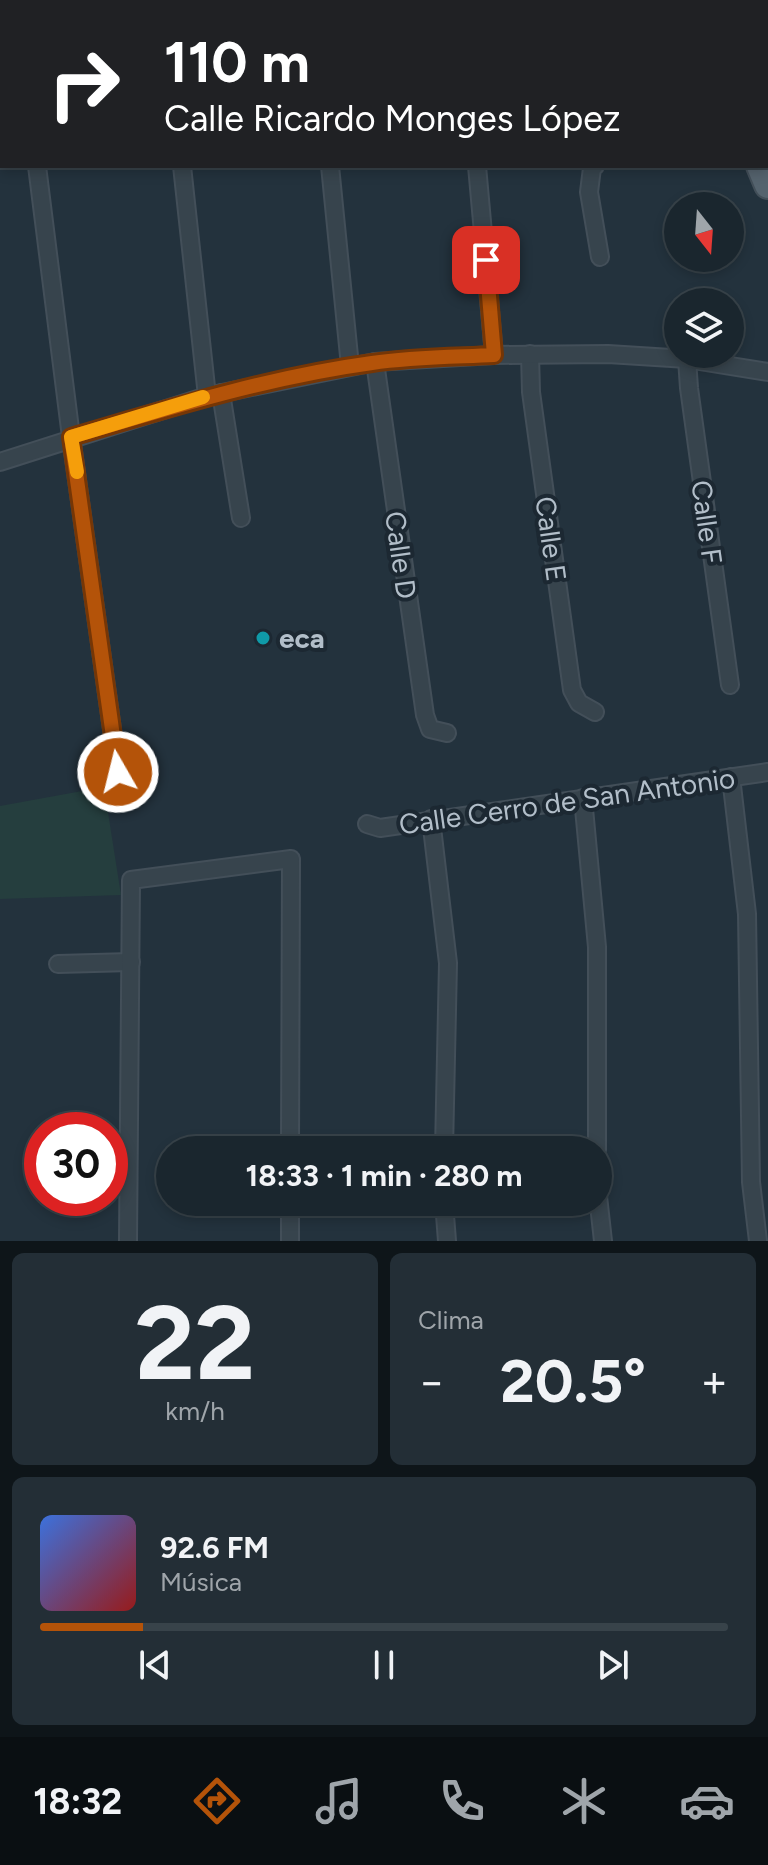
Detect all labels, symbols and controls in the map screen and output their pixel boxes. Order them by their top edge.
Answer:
text: 110 m [164,29,310,96]
icon: right [32,32,136,136]
text: Calle Ricardo Monges López [164,97,621,140]
north arrow [664,192,744,272]
map controls [664,192,744,368]
pin [452,226,520,294]
icon: arrive [464,238,508,282]
button: layers [664,288,744,368]
street label: Calle F [684,478,730,566]
street label: Calle E [528,494,574,584]
street label: Calle D [378,509,424,601]
place label: eca [279,621,325,655]
marker: eca [254,629,272,647]
position arrow [76,730,160,814]
street label: Calle Cerro de San Antonio [397,761,737,841]
speed limit sign: 30 [24,1112,128,1216]
text: 18:33 · 1 min · 280 m [246,1157,522,1194]
text: 22 [135,1280,255,1405]
text: Clima [418,1304,484,1336]
text: 20.5° [500,1345,646,1417]
text: − [418,1355,445,1408]
text: + [701,1355,728,1408]
text: km/h [165,1395,225,1427]
text: 92.6 FM [160,1529,269,1566]
text: Música [160,1566,242,1598]
icon: previous [133,1643,177,1687]
icon: pause [362,1643,406,1687]
icon: next [591,1643,635,1687]
icon: directions [189,1773,245,1829]
icon: music [311,1773,367,1829]
icon: phone [434,1773,490,1829]
icon: climate [556,1773,612,1829]
icon: car [679,1773,735,1829]
text: 18:32 [33,1780,122,1823]

